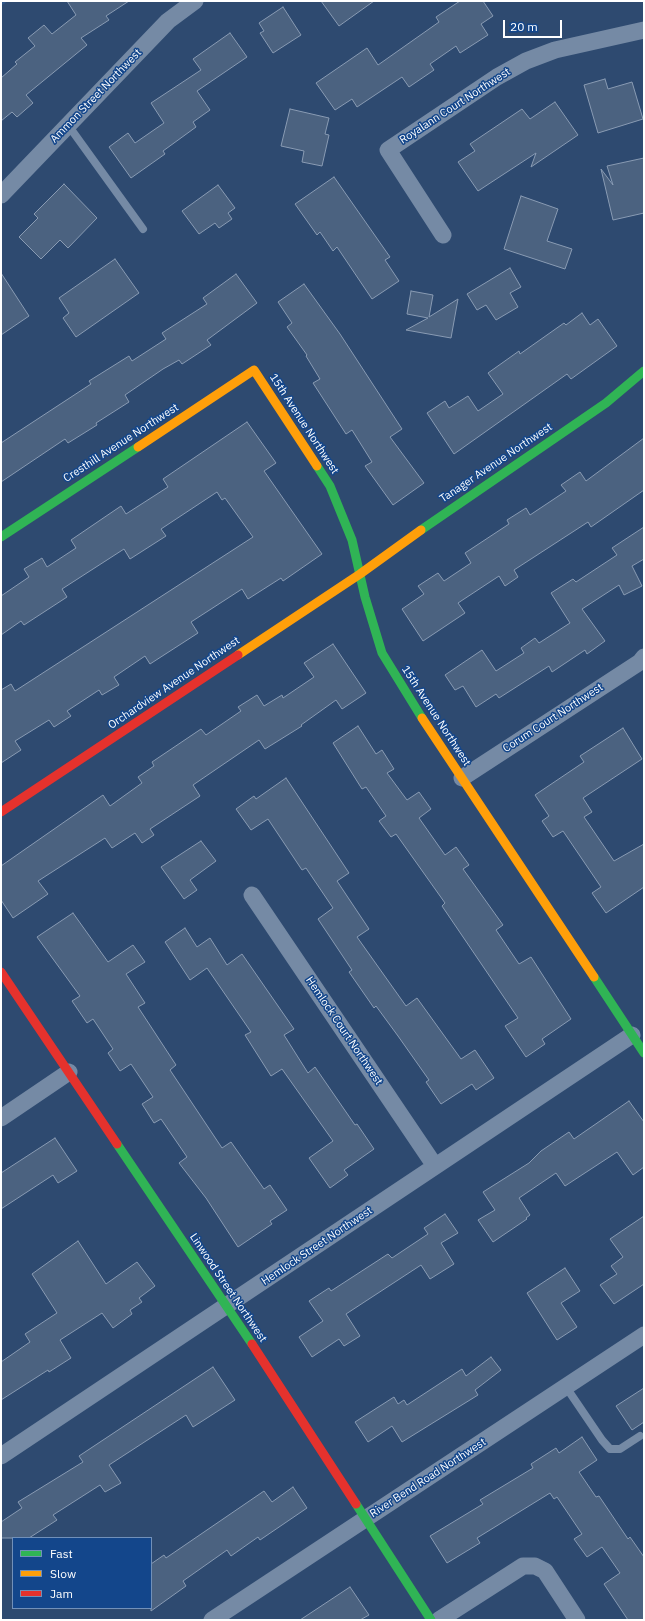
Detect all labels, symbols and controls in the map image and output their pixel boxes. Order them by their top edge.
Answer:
scale bar [505,12,564,38]
text: 20 m [510,19,538,34]
street label: Ammon Street Northwest [48,46,144,146]
street label: Royalann Court Northwest [397,65,513,147]
street label: 15th Avenue Northwest [267,371,341,477]
street label: Cresthill Avenue Northwest [61,401,181,485]
street label: Tanager Avenue Northwest [437,420,555,506]
street label: Orchardview Avenue Northwest [106,634,242,732]
street label: 15th Avenue Northwest [399,663,473,769]
street label: Corum Court Northwest [500,681,606,755]
street label: Hemlock Court Northwest [303,974,385,1088]
street label: Hemlock Street Northwest [259,1204,375,1288]
street label: Linwood Street Northwest [187,1231,269,1345]
street label: River Bend Road Northwest [367,1435,489,1521]
legend [12,1537,152,1609]
text: Fast [50,1546,73,1561]
text: Slow [50,1566,76,1581]
text: Jam [50,1586,73,1601]

